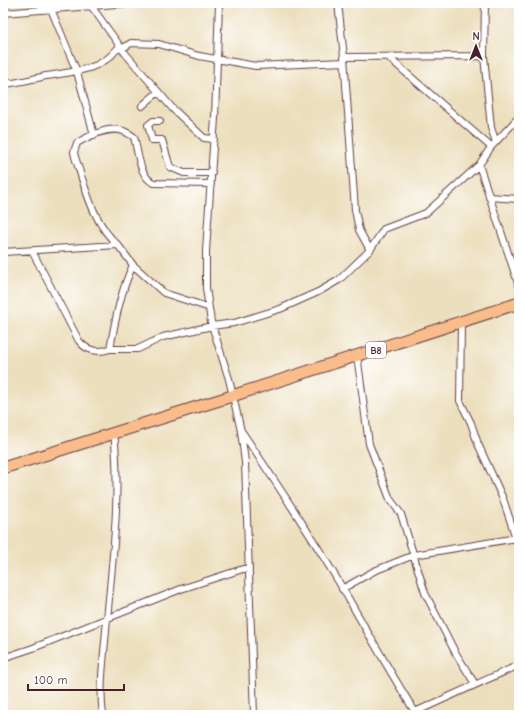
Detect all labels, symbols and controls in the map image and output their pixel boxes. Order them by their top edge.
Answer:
north arrow [456,26,496,66]
text: N [472,30,480,43]
road number: B8 [366,342,386,358]
scale bar [28,666,124,692]
text: 100 m [34,673,67,687]

